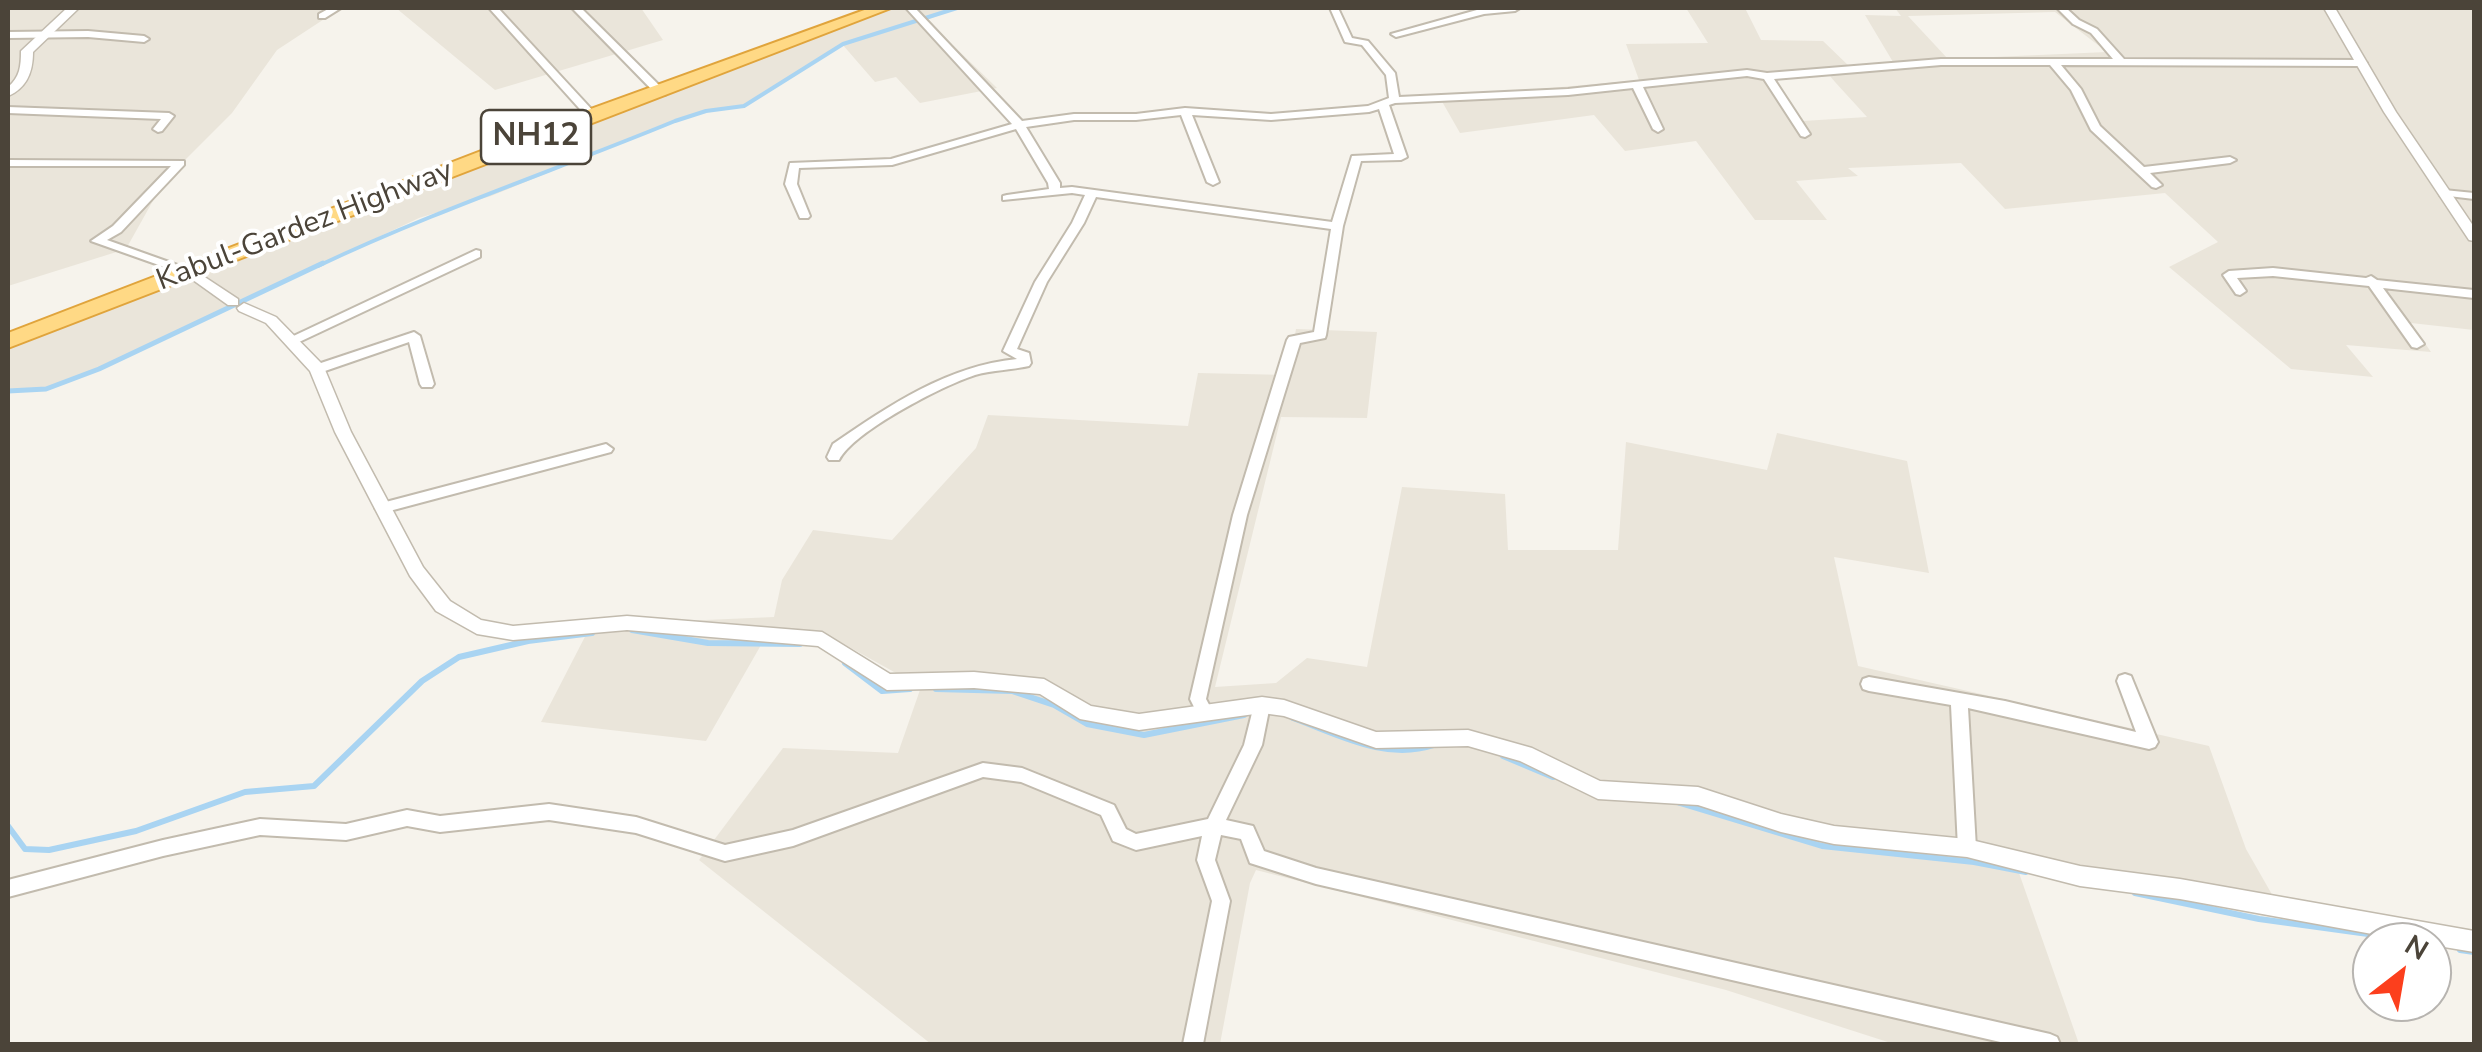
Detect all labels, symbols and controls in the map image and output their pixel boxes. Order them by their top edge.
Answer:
road number: NH12 [481,110,591,164]
street label: Kabul-Gardez Highway [152,154,458,300]
north arrow [2352,922,2452,1022]
text: N [2398,926,2435,970]

